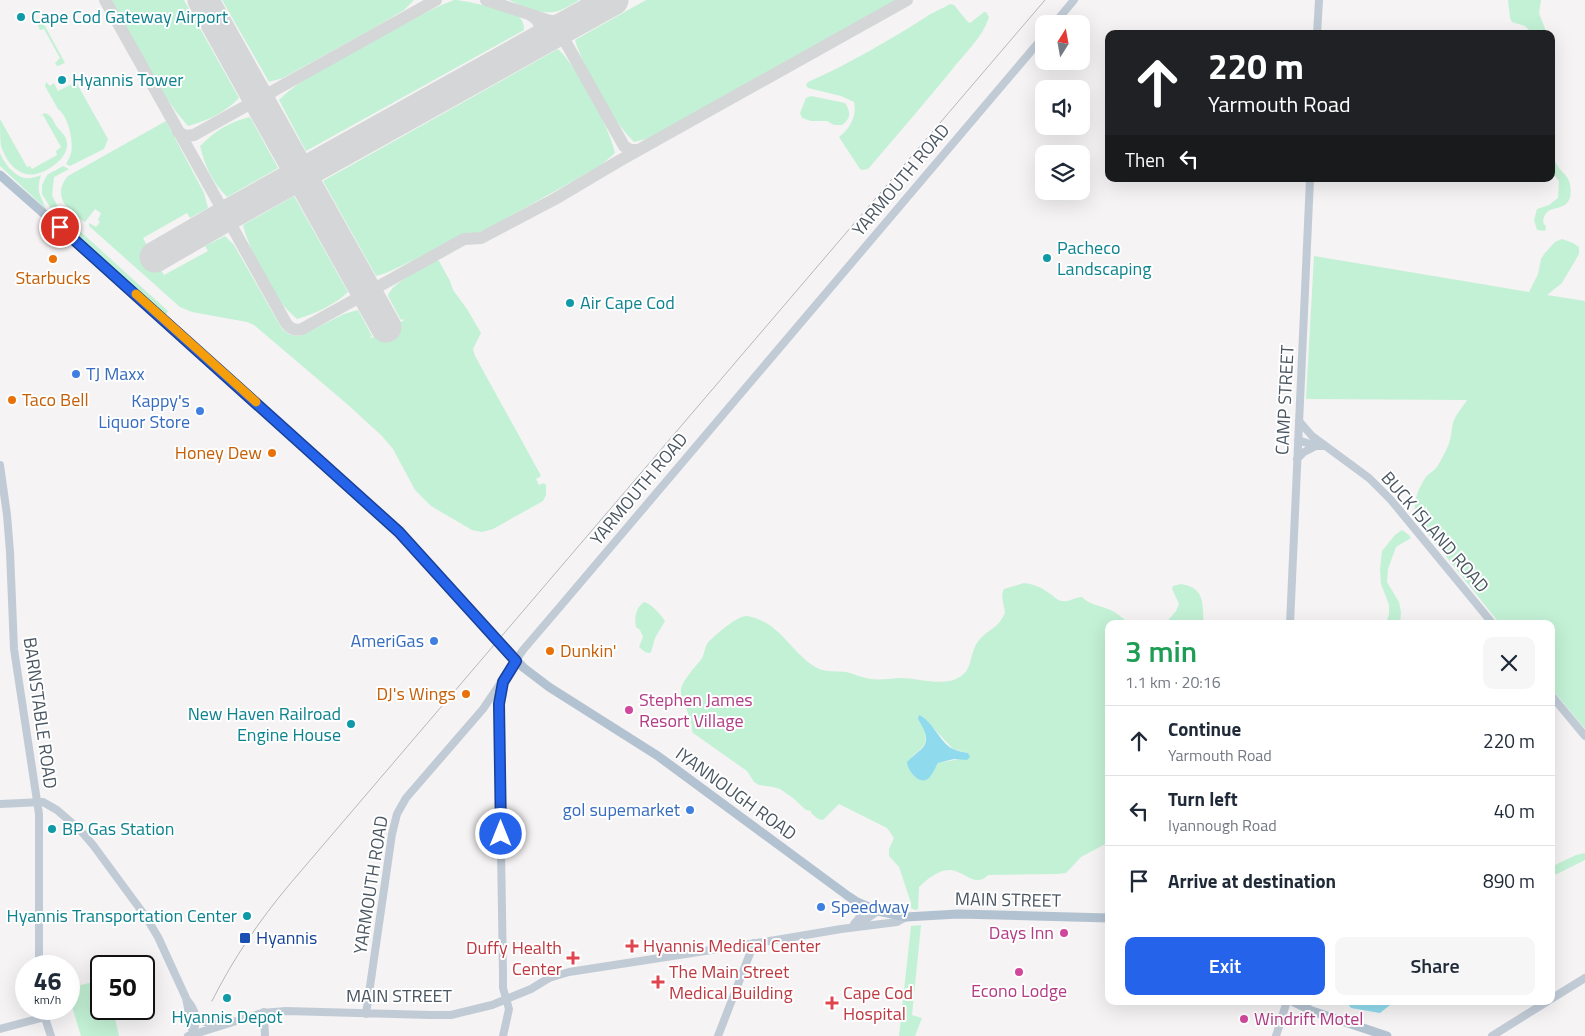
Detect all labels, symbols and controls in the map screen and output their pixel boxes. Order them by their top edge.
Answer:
place label: Cape Cod Gateway Airport [31,3,229,30]
marker: Cape Cod Gateway Airport [15,11,27,23]
north arrow [1035,15,1090,70]
map controls [1035,15,1090,200]
text: 220 m [1208,39,1304,93]
icon: ahead [1125,50,1190,115]
place label: Hyannis Tower [72,66,184,93]
marker: Hyannis Tower [56,74,68,86]
button: sound [1035,80,1090,135]
text: Yarmouth Road [1208,87,1351,121]
street label: YARMOUTH ROAD [845,117,956,242]
button: layers [1035,145,1090,200]
text: Then [1125,145,1165,174]
icon: left [1175,145,1203,173]
pin [39,206,81,248]
icon: arrive [46,213,74,241]
place label: Pacheco Landscaping [1057,234,1151,282]
marker: Pacheco Landscaping [1041,252,1053,264]
marker: Starbucks [47,253,59,265]
place label: Starbucks [15,264,91,291]
place label: Air Cape Cod [580,289,675,316]
marker: Air Cape Cod [564,297,576,309]
street label: CAMP STREET [1268,344,1301,456]
place label: TJ Maxx [86,360,145,387]
marker: TJ Maxx [70,368,82,380]
place label: Taco Bell [22,386,89,413]
place label: Kappy's Liquor Store [98,387,190,435]
marker: Taco Bell [6,394,18,406]
marker: Kappy's Liquor Store [194,405,206,417]
street label: YARMOUTH ROAD [583,426,694,551]
place label: Honey Dew [175,439,262,466]
marker: Honey Dew [266,447,278,459]
street label: BUCK ISLAND ROAD [1375,465,1496,598]
place label: AmeriGas [350,627,424,654]
text: 3 min [1125,628,1197,674]
street label: BARNSTABLE ROAD [16,635,64,790]
marker: AmeriGas [428,635,440,647]
place label: Dunkin' [560,637,617,664]
button: close [1483,637,1535,689]
marker: Dunkin' [544,645,556,657]
text: 1.1 km · 20:16 [1125,670,1221,694]
place label: DJ's Wings [376,680,456,707]
place label: Stephen James Resort Village [639,686,753,734]
marker: DJ's Wings [460,688,472,700]
place label: New Haven Railroad Engine House [188,700,341,748]
marker: Stephen James Resort Village [623,704,635,716]
text: Continue [1168,714,1241,743]
marker: New Haven Railroad Engine House [345,718,357,730]
text: 220 m [1483,726,1535,755]
icon: ahead [1125,727,1153,755]
street label: IYANNOUGH ROAD [670,740,803,847]
text: Yarmouth Road [1168,743,1272,767]
text: Turn left [1168,784,1238,813]
place label: gol supemarket [563,796,681,823]
text: 40 m [1494,796,1535,825]
icon: left [1125,797,1153,825]
marker: gol supemarket [684,804,696,816]
position arrow [474,807,526,859]
text: Iyannough Road [1168,813,1277,837]
street label: YARMOUTH ROAD [346,814,395,956]
place label: BP Gas Station [62,815,175,842]
marker: BP Gas Station [46,823,58,835]
text: Arrive at destination [1168,866,1336,895]
text: 890 m [1483,866,1535,895]
icon: arrive [1125,867,1153,895]
street label: MAIN STREET [955,885,1062,914]
place label: Speedway [831,893,909,920]
marker: Speedway [815,901,827,913]
place label: Hyannis Transportation Center [7,902,237,929]
marker: Hyannis Transportation Center [241,910,253,922]
place label: Days Inn [989,919,1054,946]
place label: Hyannis [256,924,317,951]
marker: Days Inn [1058,927,1070,939]
marker: Hyannis [238,931,252,945]
place label: Hyannis Medical Center [643,932,821,959]
place label: Duffy Health Center [466,934,562,982]
button: Exit [1125,937,1325,995]
button: Share [1335,937,1535,995]
marker: Hyannis Medical Center [625,939,639,953]
marker: Duffy Health Center [566,951,580,965]
speed limit sign: 50 [90,955,155,1020]
place label: The Main Street Medical Building [669,958,793,1006]
text: 46 [33,962,62,1000]
marker: Econo Lodge [1013,966,1025,978]
marker: The Main Street Medical Building [651,975,665,989]
place label: Econo Lodge [971,977,1067,1004]
place label: Cape Cod Hospital [843,979,913,1027]
street label: MAIN STREET [346,982,453,1009]
text: km/h [34,990,61,1009]
marker: Hyannis Depot [221,992,233,1004]
marker: Cape Cod Hospital [825,996,839,1010]
place label: Hyannis Depot [171,1003,283,1030]
place label: Windrift Motel [1254,1005,1364,1032]
marker: Windrift Motel [1238,1013,1250,1025]

